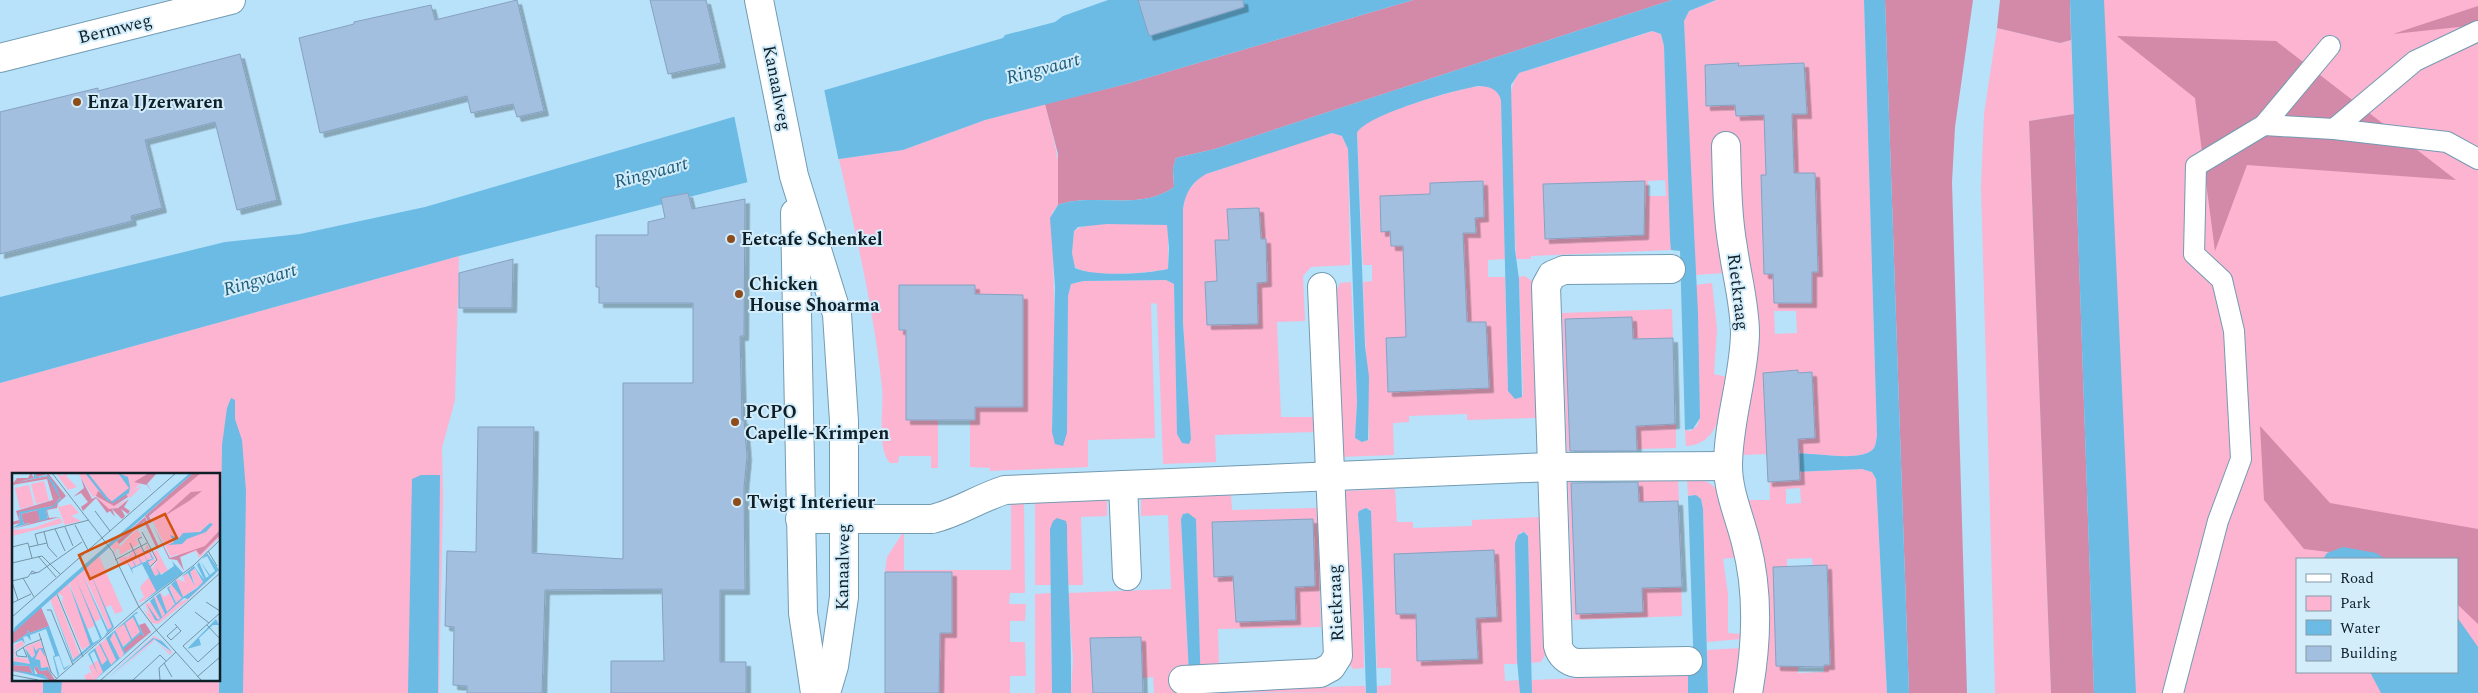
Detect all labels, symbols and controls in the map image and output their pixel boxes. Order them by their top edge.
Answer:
street label: Bermweg [75,7,155,51]
street label: Kanaalweg [755,43,799,133]
water label: Ringvaart [1003,45,1084,93]
place label: Enza IJzerwaren [87,89,223,116]
marker: Enza IJzerwaren [71,96,83,108]
water label: Ringvaart [611,149,692,197]
place label: Eetcafe Schenkel [741,226,883,253]
marker: Eetcafe Schenkel [725,233,737,245]
street label: Rietkraag [1720,252,1756,332]
water label: Ringvaart [220,255,301,304]
place label: Chicken House Shoarma [749,271,880,319]
marker: Chicken House Shoarma [733,288,745,300]
place label: PCPO Capelle-Krimpen [745,399,889,447]
marker: PCPO Capelle-Krimpen [729,416,741,428]
inset map [12,473,220,680]
place label: Twigt Interieur [747,489,875,516]
marker: Twigt Interieur [731,496,743,508]
street label: Kanaalweg [829,523,857,611]
legend [2296,558,2458,673]
street label: Rietkraag [1320,564,1352,642]
text: Road [2340,567,2374,590]
text: Park [2340,592,2371,615]
text: Water [2340,617,2380,640]
text: Building [2340,642,2397,665]

